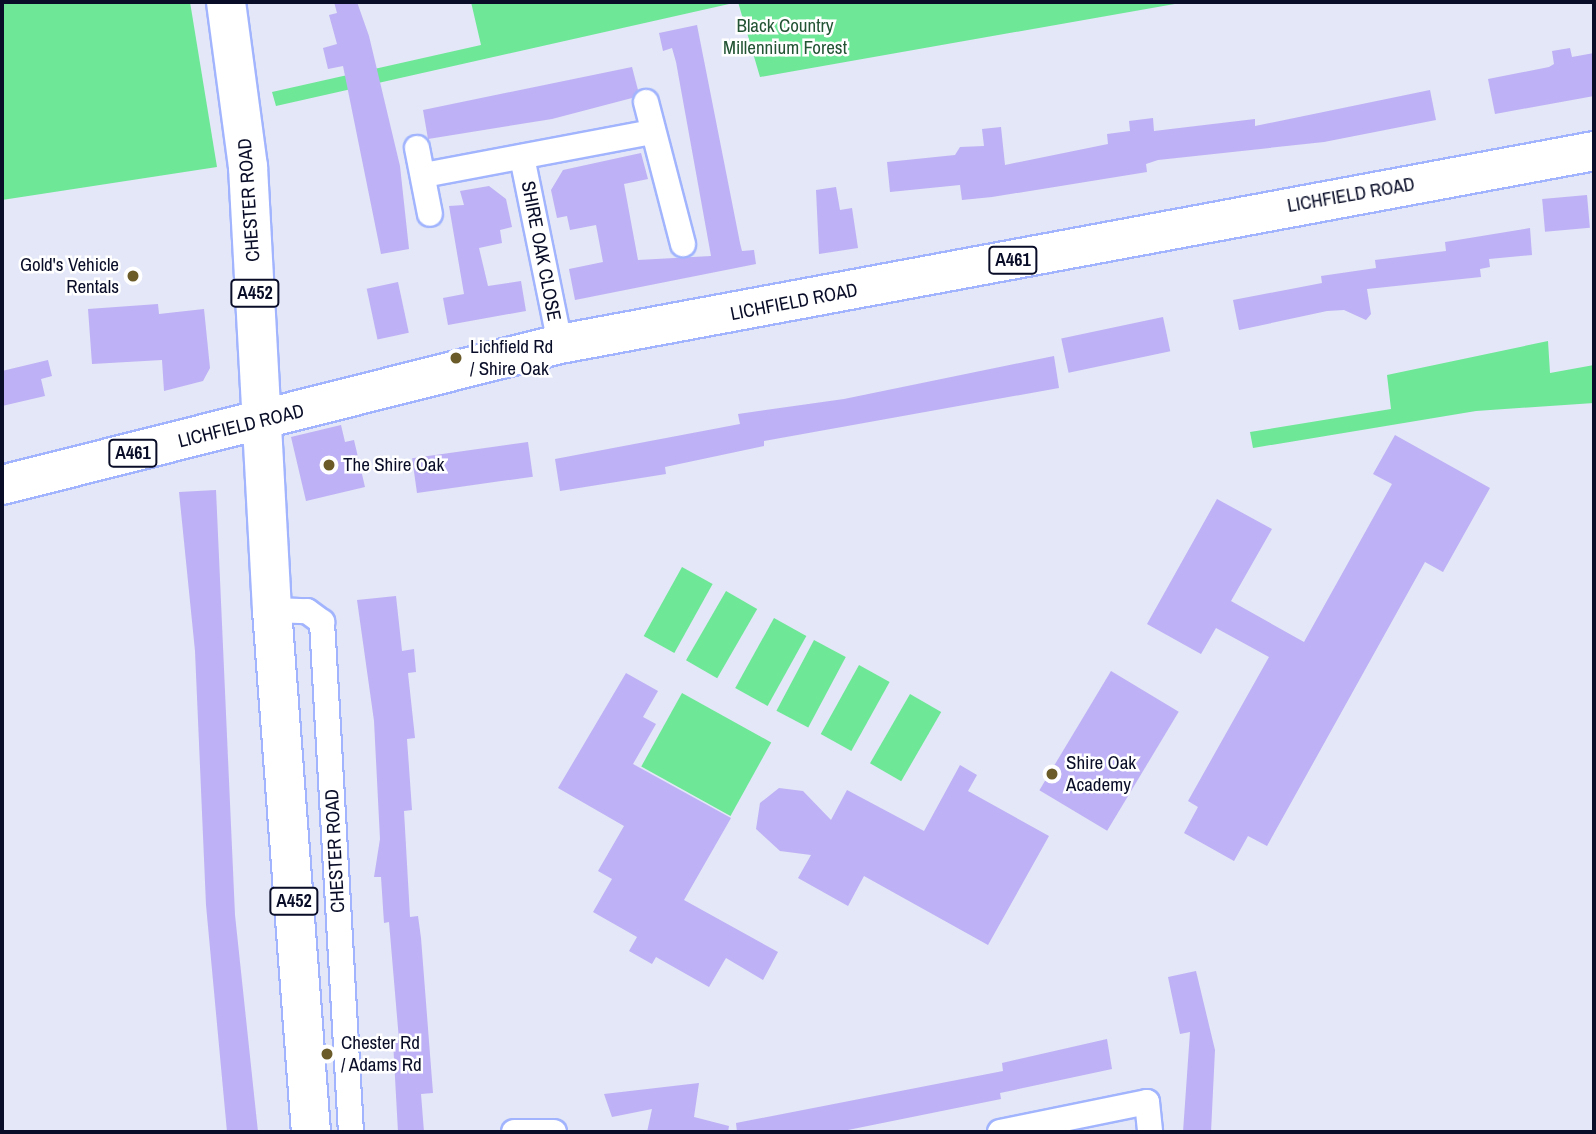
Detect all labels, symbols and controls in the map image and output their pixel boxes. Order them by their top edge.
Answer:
park label: Black Country Millennium Forest [723,15,847,59]
street label: CHESTER ROAD [233,137,265,263]
street label: LICHFIELD ROAD [1286,173,1416,217]
street label: SHIRE OAK CLOSE [516,179,566,323]
road number: A461 [987,246,1039,274]
place label: Gold's Vehicle Rentals [20,254,119,298]
marker: Gold's Vehicle Rentals [125,268,141,284]
road number: A452 [229,278,281,307]
street label: LICHFIELD ROAD [729,279,859,325]
place label: Lichfield Rd / Shire Oak [470,336,553,380]
marker: Lichfield Rd / Shire Oak [448,350,464,366]
street label: LICHFIELD ROAD [176,399,306,453]
road number: A461 [107,438,159,467]
place label: The Shire Oak [343,454,444,476]
marker: The Shire Oak [321,457,337,473]
place label: Shire Oak Academy [1066,752,1136,796]
marker: Shire Oak Academy [1044,766,1060,782]
street label: CHESTER ROAD [320,789,350,913]
road number: A452 [268,887,320,916]
place label: Chester Rd / Adams Rd [341,1032,422,1076]
marker: Chester Rd / Adams Rd [319,1046,335,1062]

